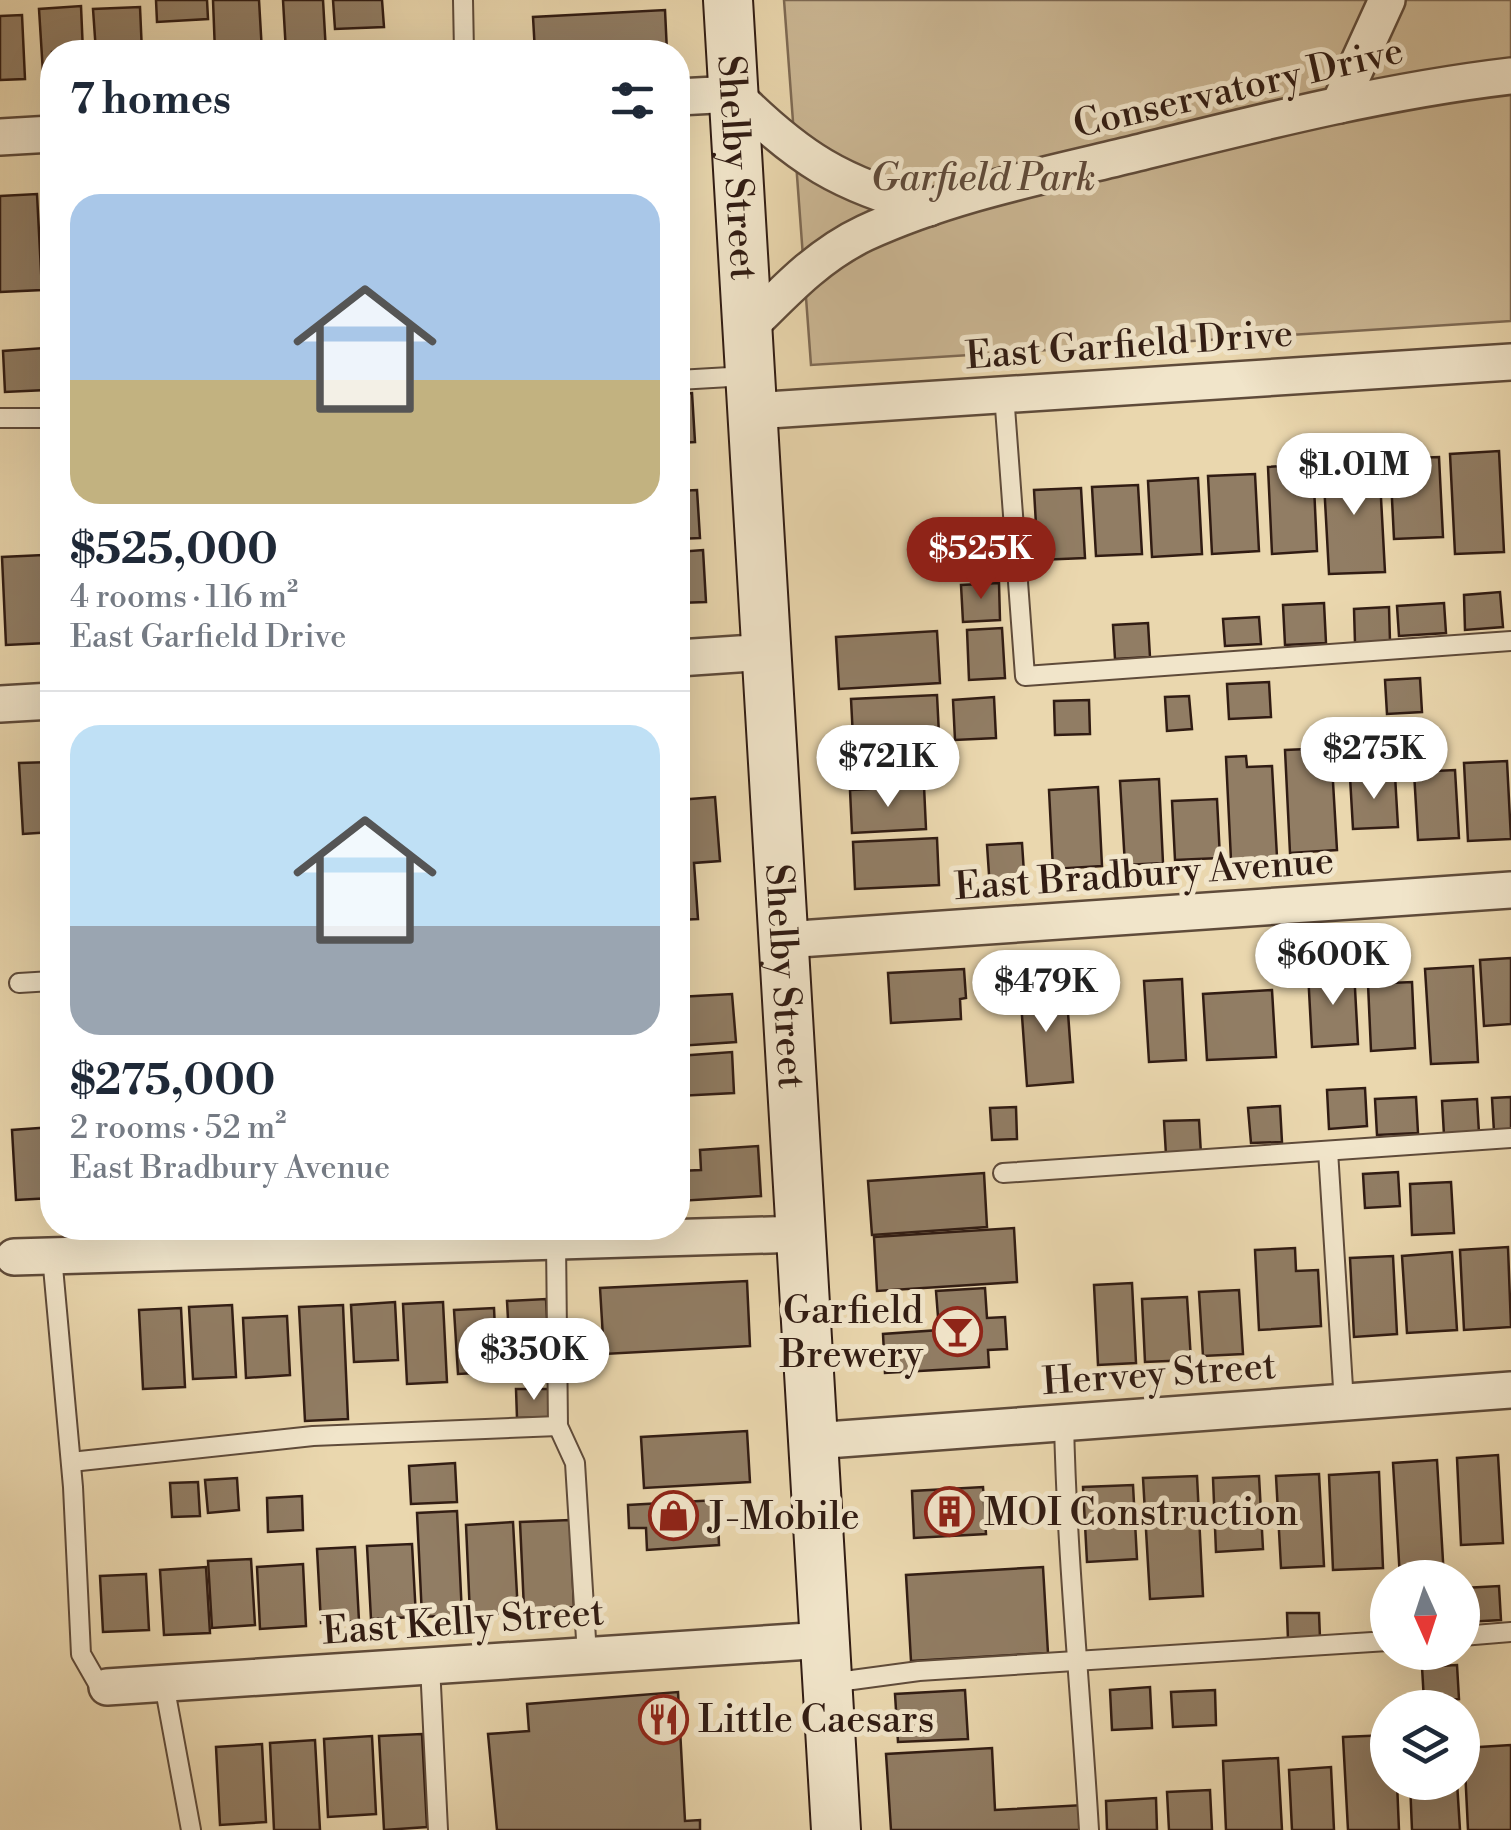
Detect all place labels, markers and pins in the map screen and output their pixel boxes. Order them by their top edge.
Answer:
pin: $1.01M [1273,433,1435,518]
pin: $525K [911,517,1051,602]
pin: $275K [1304,717,1444,802]
pin: $721K [818,725,958,810]
pin: $600K [1263,923,1403,1008]
pin: $479K [976,950,1116,1035]
place label: Garfield Brewery [779,1288,924,1379]
bar icon: Garfield Brewery [932,1306,984,1358]
pin: $350K [464,1318,604,1403]
building icon: MOI Construction [923,1486,975,1538]
shop icon: J-Mobile [647,1490,699,1542]
place label: MOI Construction [984,1490,1298,1537]
place label: J-Mobile [706,1494,860,1541]
restaurant icon: Little Caesars [637,1693,689,1745]
place label: Little Caesars [698,1697,934,1744]

